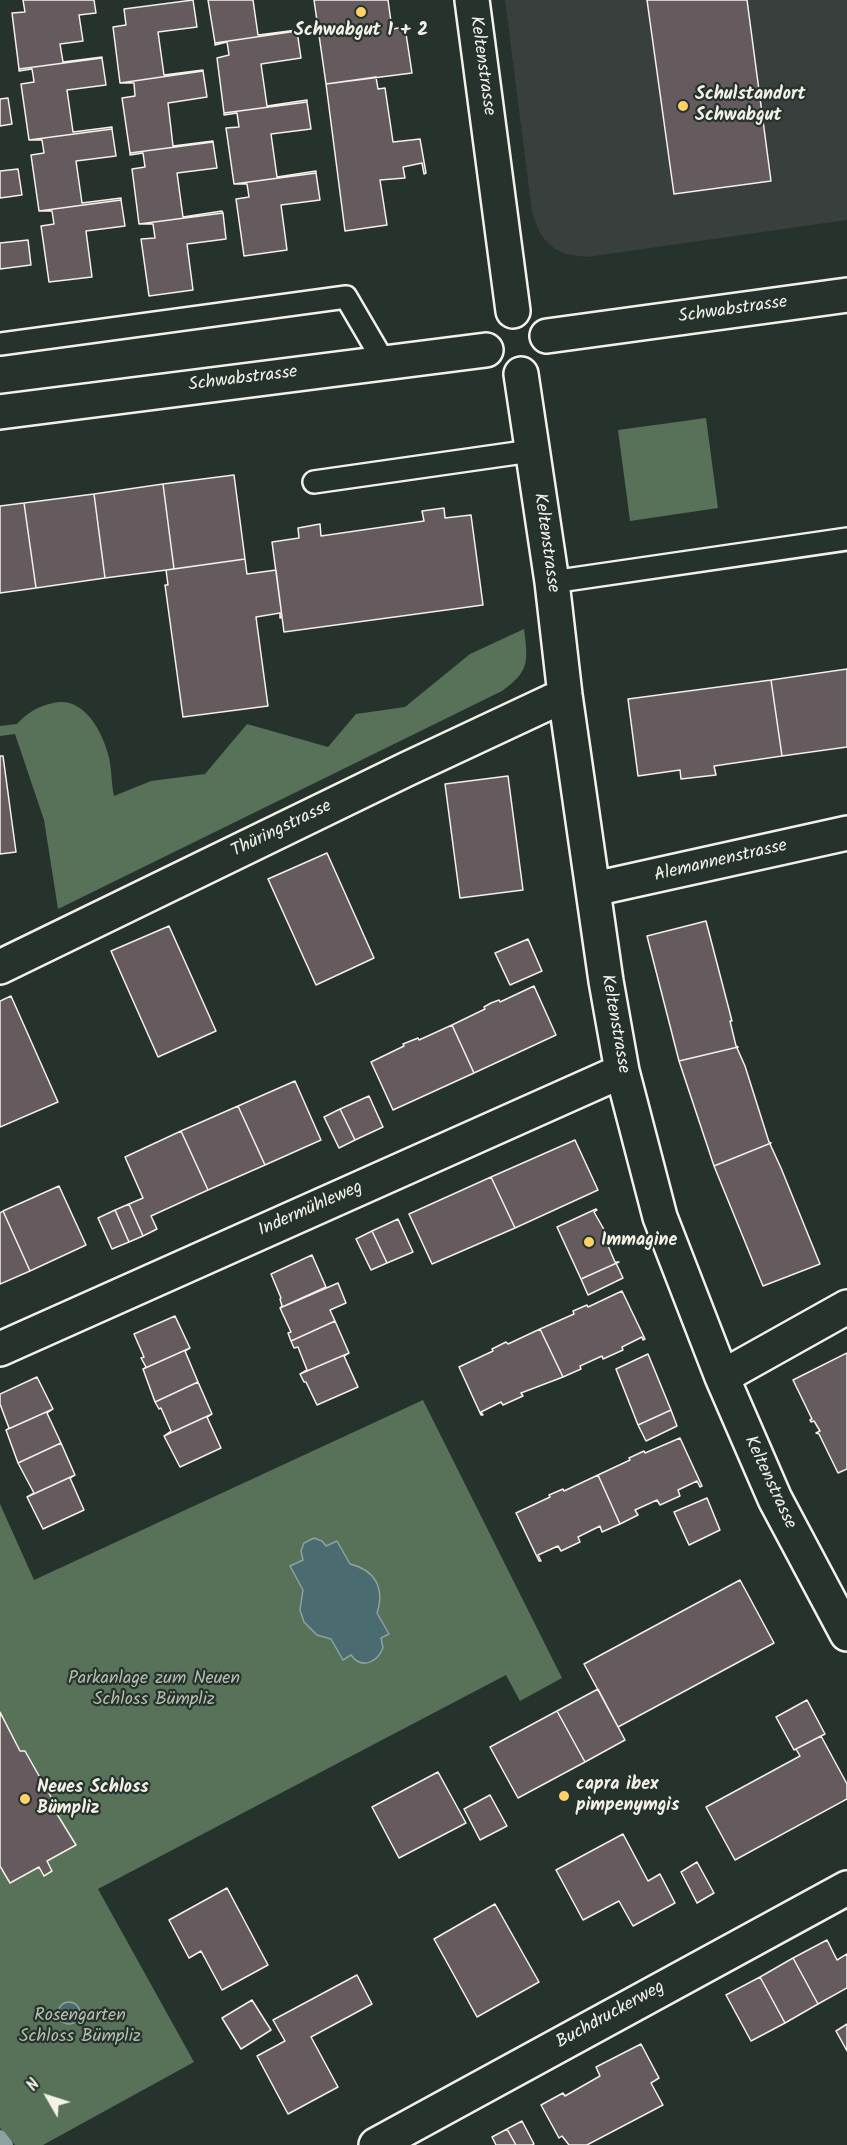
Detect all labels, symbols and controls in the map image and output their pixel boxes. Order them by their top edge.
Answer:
marker: Schwabgut 1 + 2 [354,5,368,19]
street label: Keltenstrasse [463,15,499,117]
place label: Schwabgut 1 + 2 [294,21,428,43]
place label: Schulstandort Schwabgut [695,85,806,128]
marker: Schulstandort Schwabgut [676,99,690,113]
street label: Schwabstrasse [677,293,789,329]
street label: Schwabstrasse [187,363,299,397]
street label: Keltenstrasse [527,492,563,594]
street label: Thüringstrasse [228,796,336,864]
street label: Alemannenstrasse [653,836,789,888]
street label: Keltenstrasse [595,973,633,1075]
street label: Indermühleweg [255,1177,367,1243]
place label: Immagine [601,1231,677,1253]
marker: Immagine [582,1235,596,1249]
street label: Keltenstrasse [738,1433,800,1533]
park label: Parkanlage zum Neuen Schloss Bümpliz [68,1669,240,1712]
place label: capra ibex pimpenymgis [576,1775,679,1818]
place label: Neues Schloss Bümpliz [37,1778,149,1820]
marker: capra ibex pimpenymgis [557,1789,571,1803]
marker: Neues Schloss Bümpliz [18,1792,32,1806]
street label: Buchdruckerweg [553,1977,669,2055]
park label: Rosengarten Schloss Bümpliz [19,2006,141,2048]
north arrow [18,2067,78,2127]
text: N [21,2074,47,2097]

